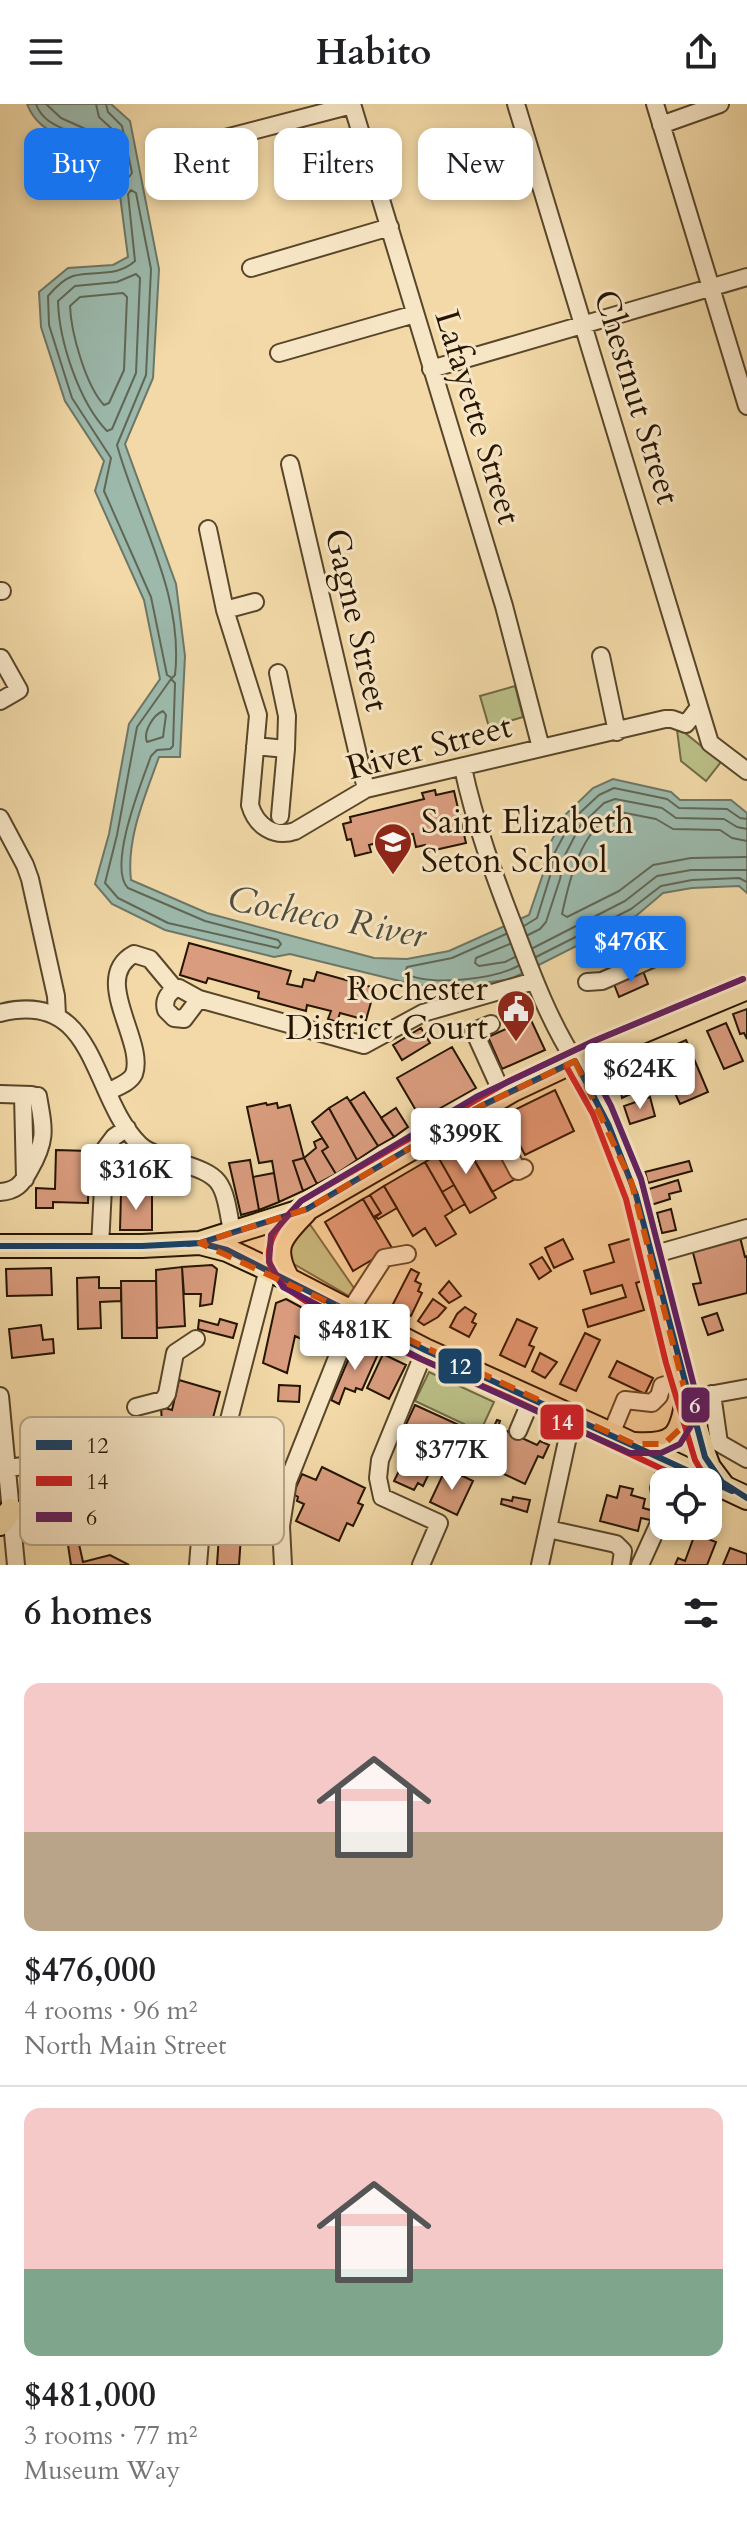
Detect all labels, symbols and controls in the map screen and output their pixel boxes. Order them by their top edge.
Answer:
text: Habito [316,28,431,77]
icon: menu [24,30,68,74]
icon: share [679,30,723,74]
chip: Buy [24,128,129,200]
chip: Rent [145,128,258,200]
chip: Filters [274,128,402,200]
chip: New [418,128,533,200]
street label: Chestnut Street [583,284,692,510]
street label: Lafayette Street [424,304,532,530]
street label: Gagne Street [314,524,400,716]
street label: River Street [341,703,517,791]
place label: Saint Elizabeth Seton School [421,799,634,884]
school or university icon: Saint Elizabeth Seton School [372,821,414,876]
water label: Cocheco River [224,874,431,960]
pin: $476K [575,916,687,984]
text: $476K [594,924,668,959]
place label: Rochester District Court [285,966,489,1051]
public building icon: Rochester District Court [495,988,537,1043]
pin: $624K [584,1043,696,1111]
text: $624K [603,1051,677,1086]
pin: $399K [410,1108,522,1176]
text: $399K [429,1116,503,1151]
pin: $316K [80,1144,192,1212]
text: $316K [99,1152,173,1187]
pin: $481K [299,1304,411,1372]
text: $481K [318,1312,392,1347]
line badge: 12 [437,1347,483,1385]
text: 12 [449,1352,471,1382]
line badge: 6 [680,1386,711,1424]
text: 6 [689,1391,701,1421]
line badge: 14 [539,1403,585,1441]
text: 14 [551,1408,573,1438]
legend [20,1417,284,1545]
pin: $377K [396,1424,508,1492]
text: 12 [86,1431,109,1461]
text: $377K [415,1432,489,1467]
text: 14 [86,1467,109,1497]
map controls [650,1468,722,1540]
button: locate [650,1468,722,1540]
text: 6 [86,1503,97,1533]
text: 6 homes [24,1590,152,1636]
icon: filters [679,1591,723,1635]
icon: home [302,1735,446,1879]
text: $476,000 [24,1947,156,1993]
text: 4 rooms · 96 m² [24,1993,197,2028]
text: North Main Street [24,2028,227,2063]
icon: home [302,2160,446,2304]
text: $481,000 [24,2372,156,2418]
text: 3 rooms · 77 m² [24,2418,197,2453]
text: Museum Way [24,2453,180,2488]

